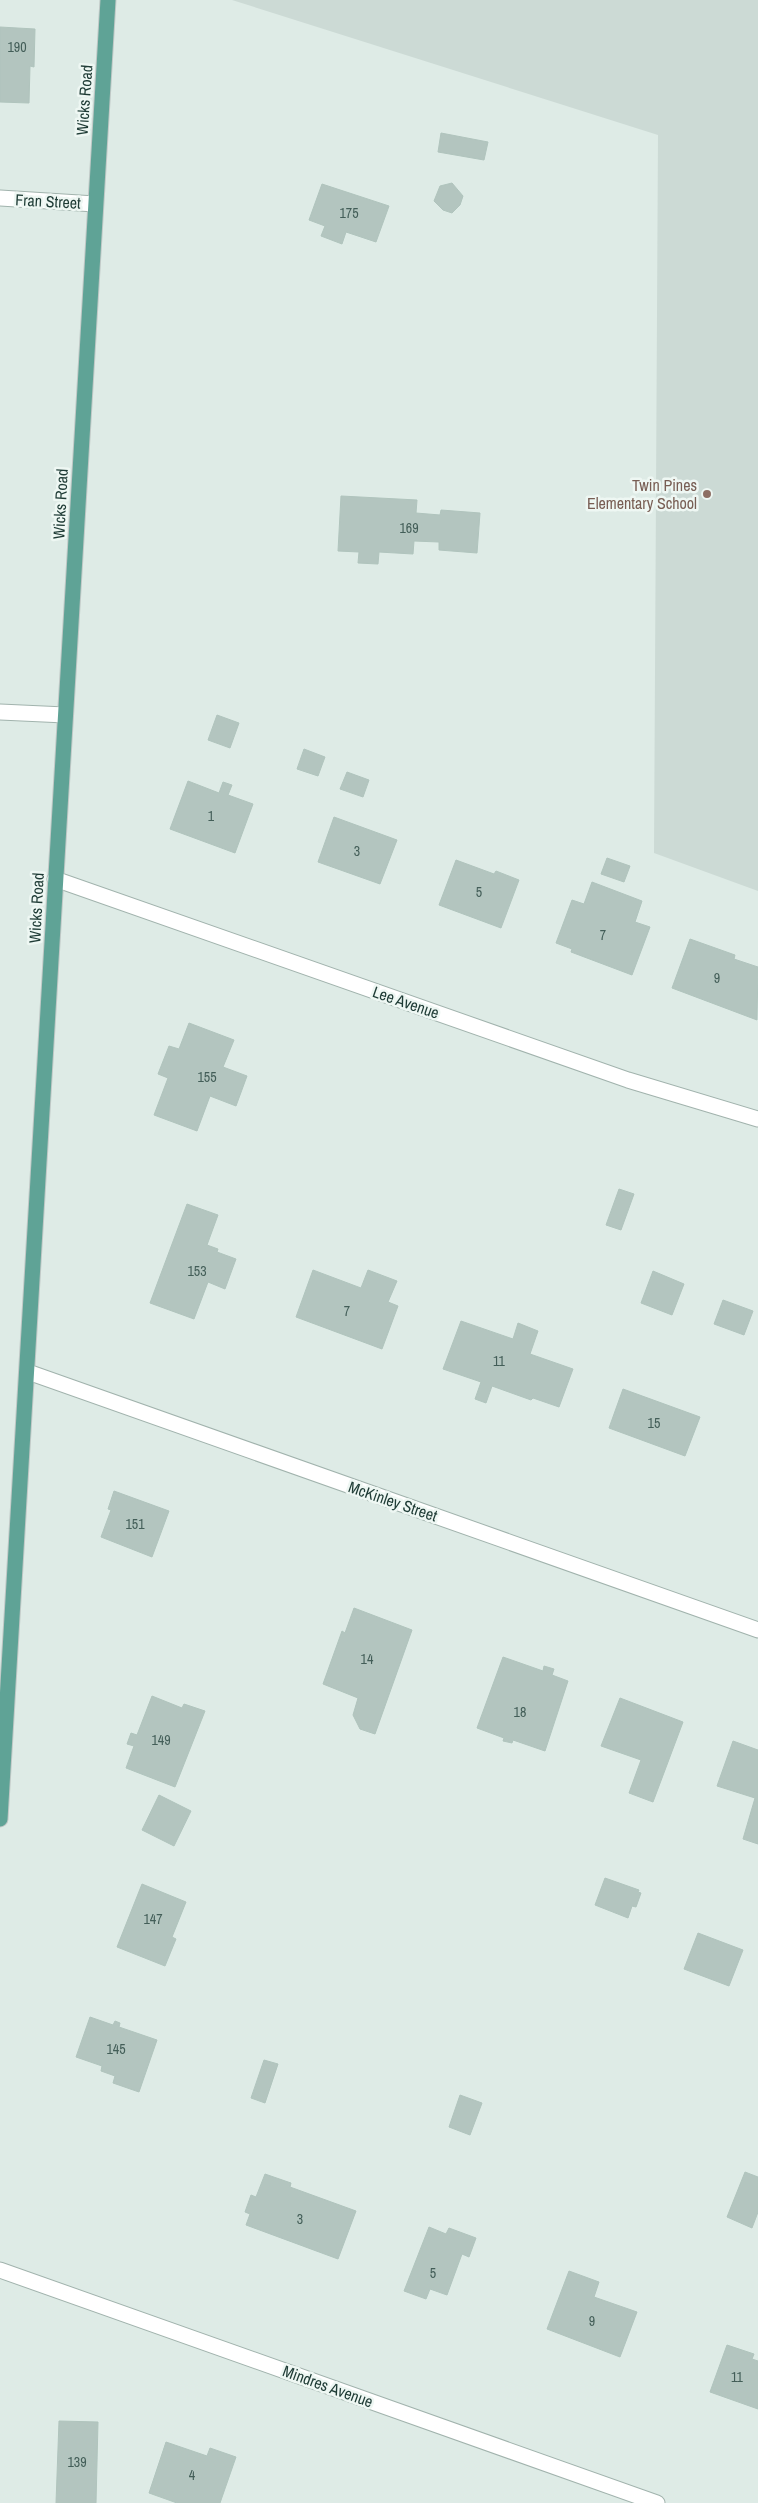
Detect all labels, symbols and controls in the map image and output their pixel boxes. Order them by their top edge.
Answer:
house number: 190 [7,38,27,56]
street label: Wicks Road [71,64,97,136]
street label: Fran Street [15,188,82,214]
house number: 175 [339,204,359,222]
street label: Wicks Road [47,468,73,540]
place label: Twin Pines Elementary School [587,474,697,514]
marker: Twin Pines Elementary School [701,488,713,500]
house number: 169 [399,519,419,537]
house number: 1 [208,807,215,825]
house number: 3 [354,842,360,860]
street label: Wicks Road [23,872,49,944]
house number: 5 [476,883,482,901]
house number: 7 [600,926,606,944]
house number: 9 [714,969,720,987]
street label: Lee Avenue [370,980,442,1024]
house number: 155 [197,1068,217,1086]
house number: 153 [187,1262,207,1280]
house number: 7 [344,1302,350,1320]
house number: 11 [493,1352,506,1370]
house number: 15 [648,1414,660,1432]
street label: McKinley Street [346,1476,441,1527]
house number: 151 [125,1515,145,1533]
house number: 14 [361,1650,374,1668]
house number: 18 [514,1703,526,1721]
house number: 149 [151,1731,171,1749]
house number: 147 [143,1910,163,1928]
house number: 145 [106,2040,126,2058]
house number: 3 [297,2210,303,2228]
house number: 5 [430,2264,436,2282]
house number: 9 [589,2312,595,2330]
street label: Mindres Avenue [280,2359,376,2413]
house number: 11 [731,2368,744,2386]
house number: 139 [67,2453,87,2471]
house number: 4 [189,2466,196,2484]

